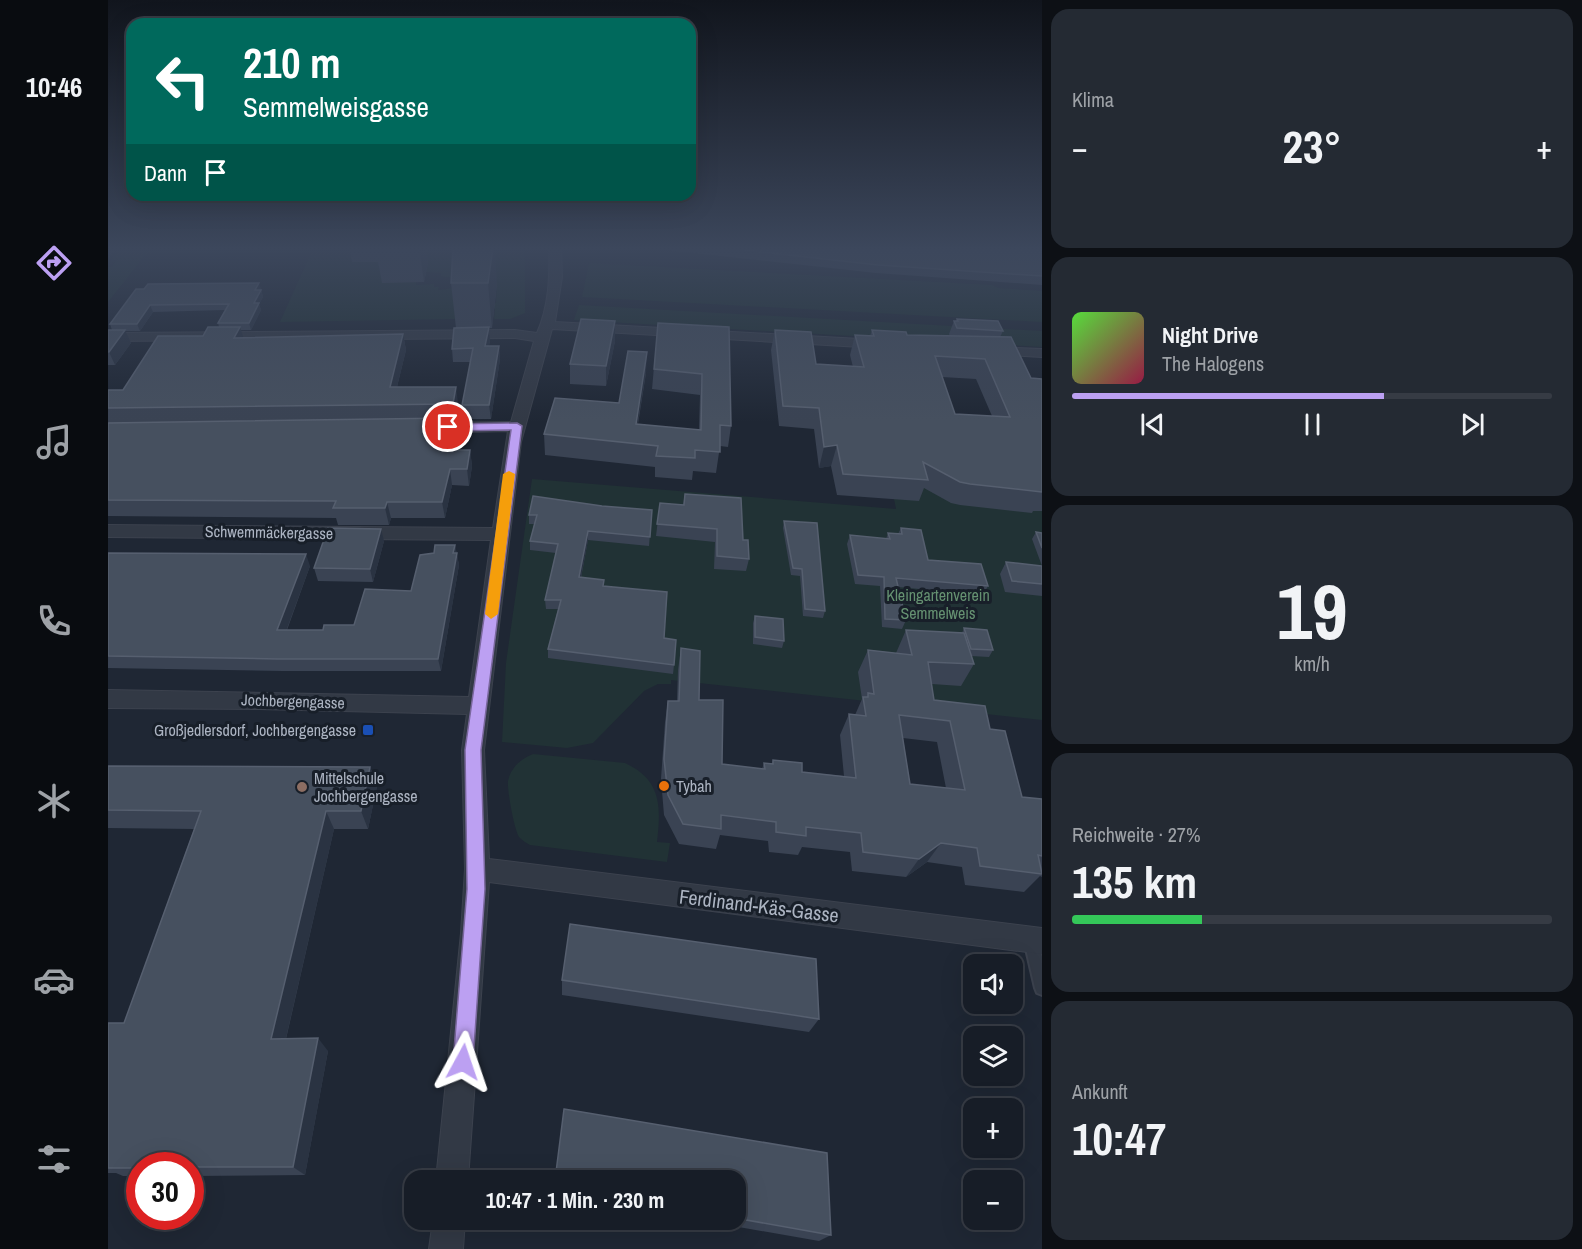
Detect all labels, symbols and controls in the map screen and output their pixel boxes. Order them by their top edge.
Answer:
text: 210 m [243,35,341,91]
icon: left [144,42,222,120]
text: 10:46 [26,69,82,105]
text: Klima [1072,86,1114,113]
text: Semmelweisgasse [243,89,429,125]
text: 23° [1282,116,1342,177]
text: − [1072,125,1088,169]
text: + [1536,125,1552,169]
icon: arrive [199,156,232,189]
text: Dann [144,158,187,188]
icon: directions [33,242,75,284]
text: Night Drive [1162,320,1258,350]
text: The Halogens [1162,350,1264,377]
pin [422,401,473,452]
icon: previous [1136,408,1169,441]
icon: pause [1296,408,1329,441]
icon: next [1456,408,1489,441]
icon: arrive [431,410,464,443]
icon: music [33,421,75,463]
street label: Schwemmäckergasse [205,520,333,544]
text: 19 [1276,558,1348,663]
park label: Kleingartenverein Semmelweis [886,584,990,624]
icon: phone [33,600,75,642]
text: km/h [1294,650,1330,677]
street label: Jochbergengasse [241,688,345,714]
place label: Großjedlersdorf, Jochbergengasse [154,719,356,741]
marker: Großjedlersdorf, Jochbergengasse [361,723,375,737]
place label: Mittelschule Jochbergengasse [314,767,418,807]
place label: Tybah [676,775,712,797]
marker: Tybah [657,779,671,793]
icon: climate [33,780,75,822]
marker: Mittelschule Jochbergengasse [295,780,309,794]
text: Reichweite · 27% [1072,821,1201,848]
text: 135 km [1072,851,1197,912]
street label: Ferdinand-Käs-Gasse [678,882,840,929]
map controls [963,954,1023,1230]
button: sound [963,954,1023,1014]
icon: car [33,959,75,1001]
button: layers [963,1026,1023,1086]
position arrow [431,1030,495,1094]
text: Ankunft [1072,1078,1128,1105]
button: + [963,1098,1023,1158]
text: 10:47 [1072,1108,1166,1169]
icon: filters [33,1138,75,1180]
speed limit sign: 30 [126,1152,204,1230]
button: − [963,1170,1023,1230]
text: 10:47 · 1 Min. · 230 m [486,1185,664,1215]

